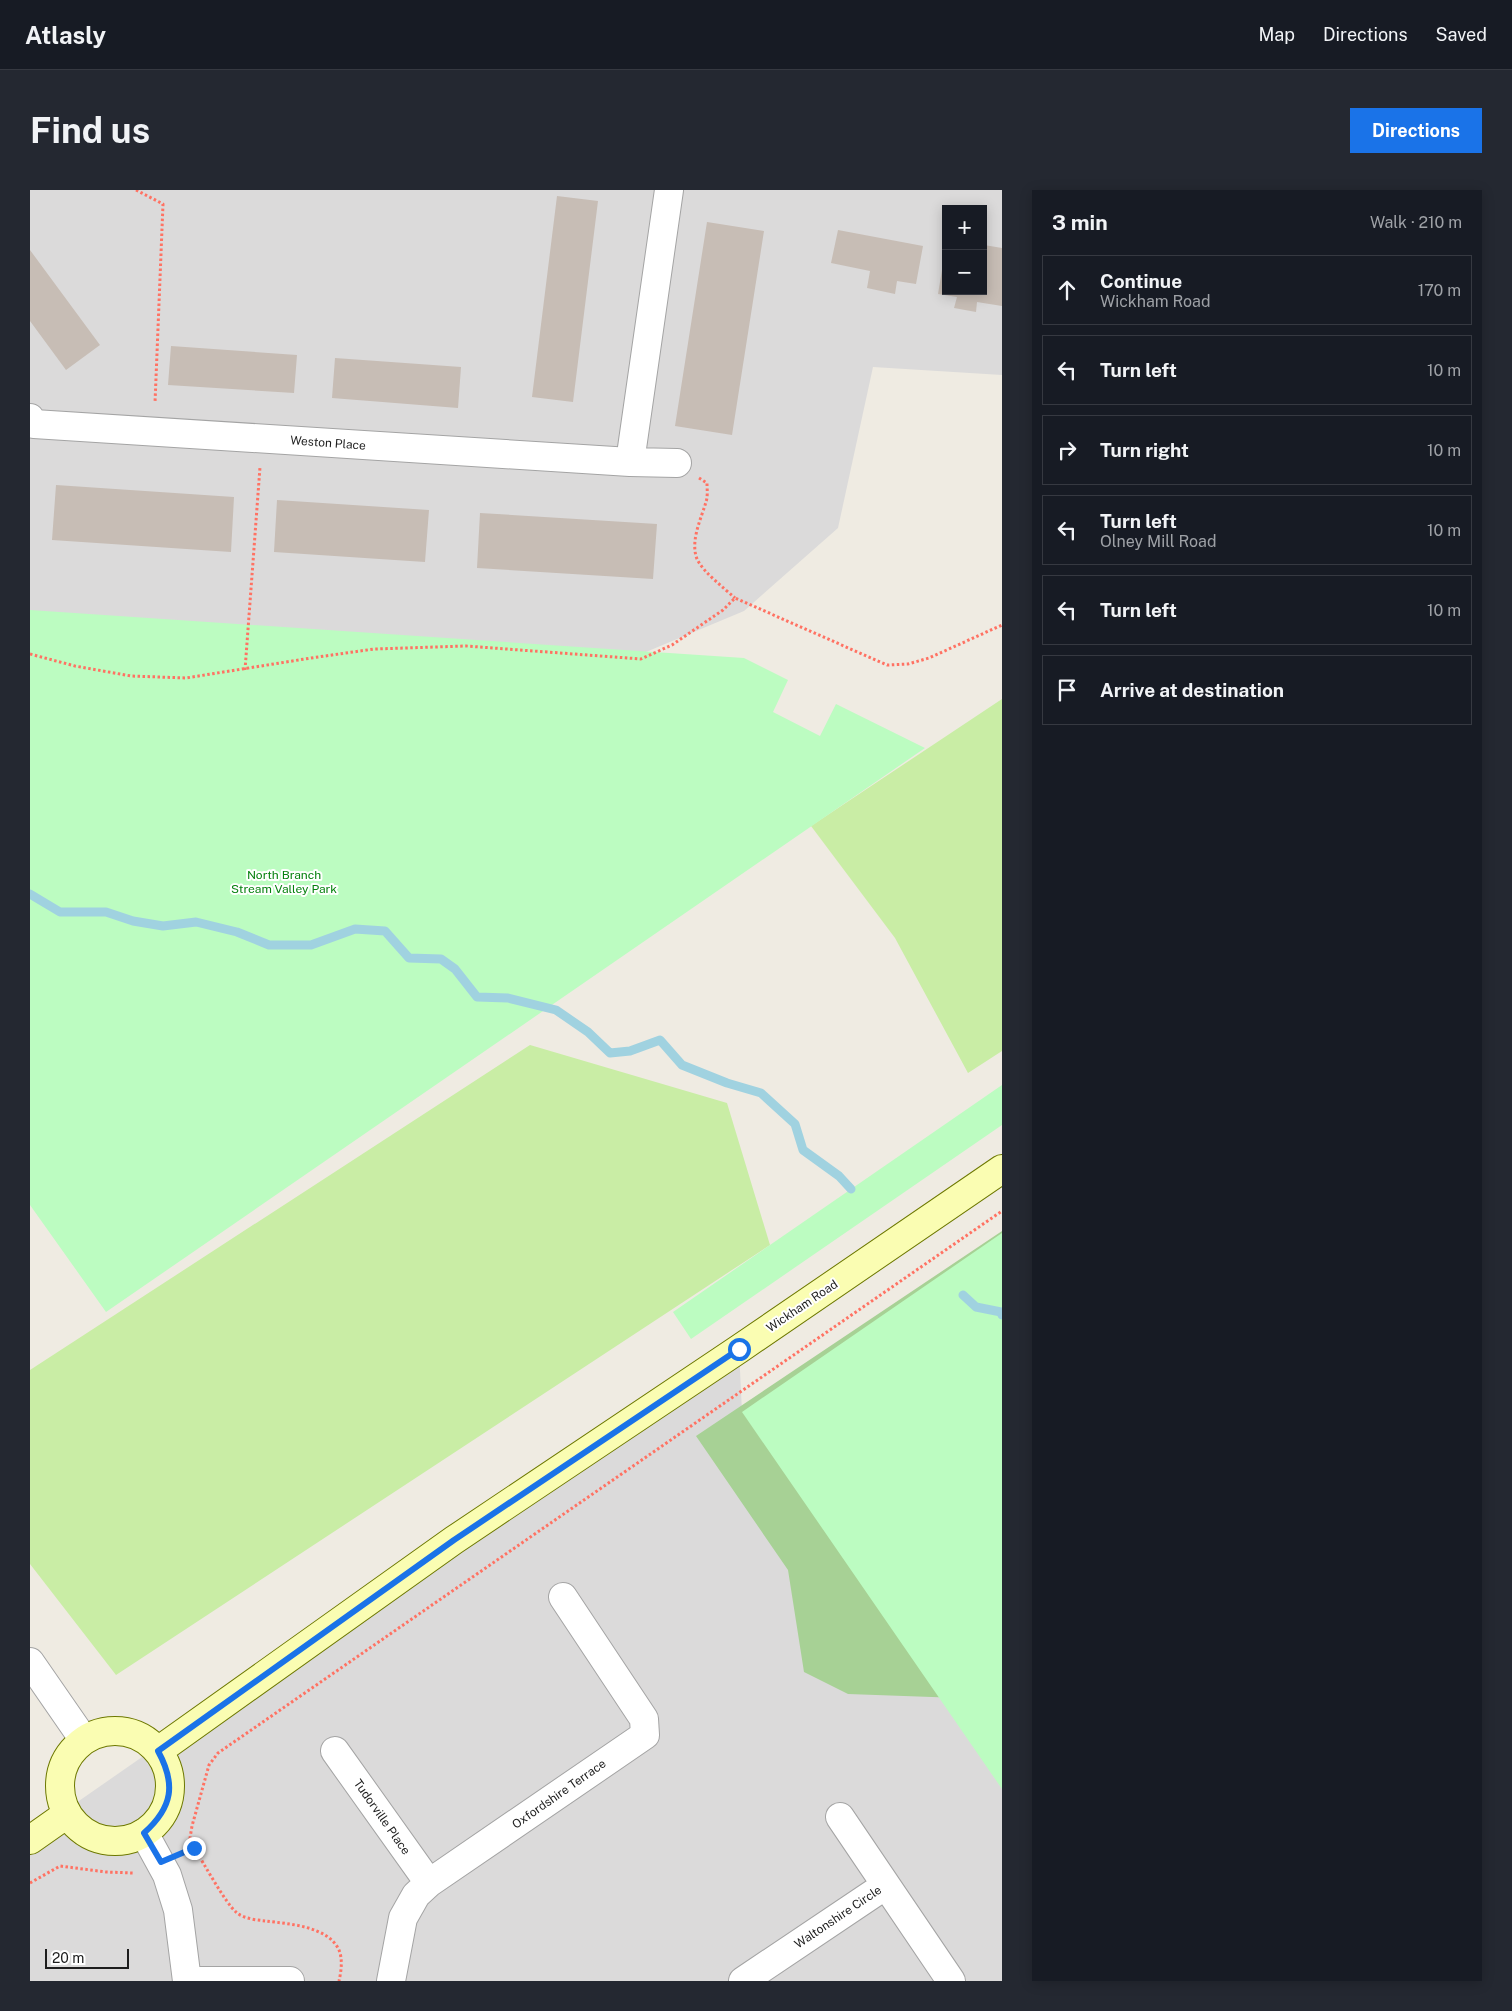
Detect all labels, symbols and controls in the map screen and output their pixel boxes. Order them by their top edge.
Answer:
text: Atlasly [25,21,106,49]
text: Map [1258,24,1295,45]
text: Directions [1323,24,1408,45]
text: Saved [1436,24,1487,45]
button: Directions [1350,108,1482,153]
text: Find us [30,110,150,151]
map controls [942,205,987,295]
button: + [942,205,987,250]
text: 3 min [1052,210,1108,235]
text: Walk · 210 m [1370,213,1462,232]
button: − [942,250,987,295]
text: Continue [1100,270,1182,292]
icon: ahead [1053,276,1081,304]
text: 170 m [1418,281,1461,300]
text: Wickham Road [1100,292,1210,311]
icon: left [1053,356,1081,384]
text: Turn left [1100,359,1177,381]
text: 10 m [1427,361,1461,380]
street label: Weston Place [290,433,367,453]
icon: right [1053,436,1081,464]
text: Turn right [1100,439,1189,461]
text: 10 m [1427,441,1461,460]
text: Turn left [1100,510,1177,532]
icon: left [1053,516,1081,544]
text: 10 m [1427,521,1461,540]
text: Olney Mill Road [1100,532,1216,551]
icon: left [1053,596,1081,624]
text: Turn left [1100,599,1177,621]
text: 10 m [1427,601,1461,620]
icon: arrive [1053,676,1081,704]
text: Arrive at destination [1100,679,1284,701]
park label: North Branch Stream Valley Park [231,868,337,896]
street label: Wickham Road [764,1277,840,1335]
route start [728,1338,751,1361]
street label: Oxfordshire Terrace [509,1756,609,1832]
street label: Tudorville Place [351,1777,413,1858]
route end [183,1837,206,1860]
street label: Waltonshire Circle [792,1883,884,1951]
scale bar [45,1946,129,1969]
text: 20 m [52,1950,84,1966]

